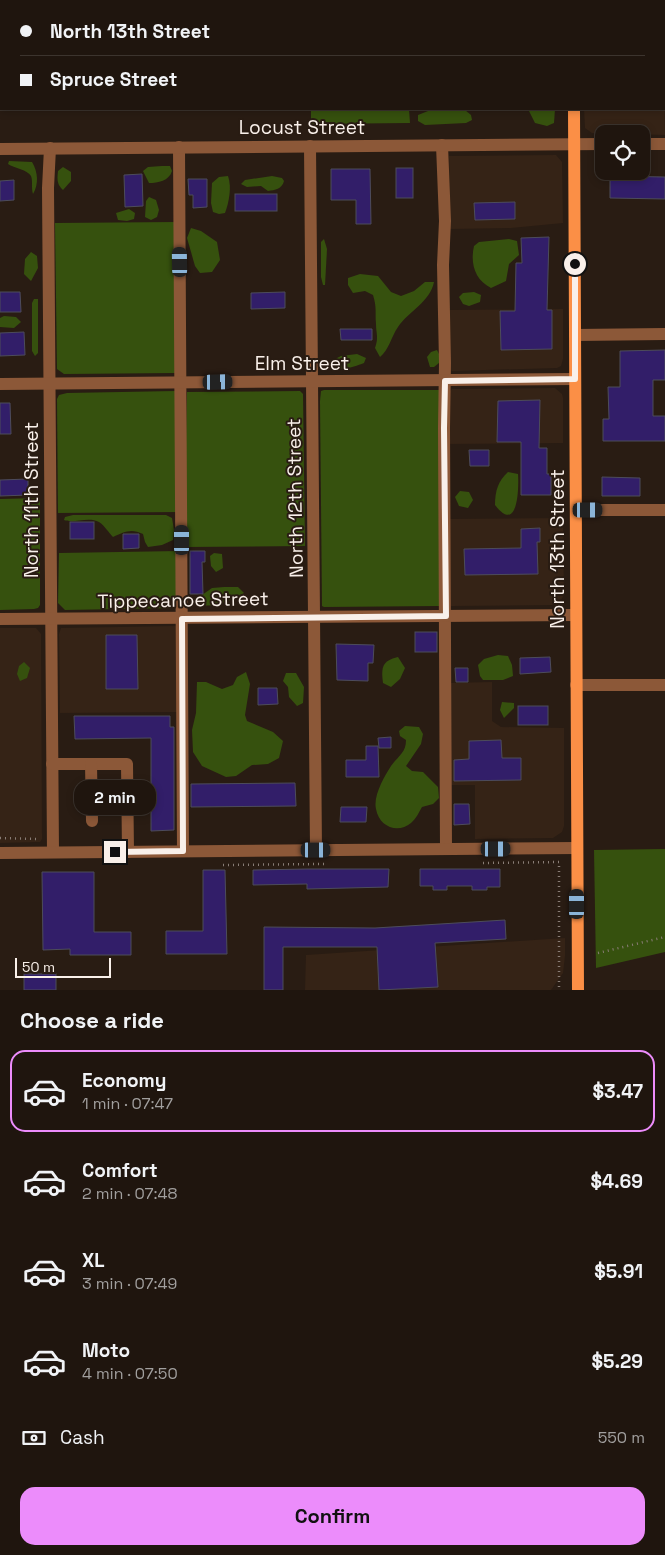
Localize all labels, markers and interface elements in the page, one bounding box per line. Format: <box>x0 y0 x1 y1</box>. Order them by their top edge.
text: North 13th Street <box>50 19 210 44</box>
text: Spruce Street <box>50 67 177 92</box>
street label: Locust Street <box>239 115 365 140</box>
map controls <box>595 125 650 180</box>
button: locate <box>595 125 650 180</box>
car <box>172 247 187 277</box>
route start <box>564 253 586 275</box>
street label: Elm Street <box>255 351 349 376</box>
car <box>202 374 233 390</box>
street label: North 12th Street <box>281 418 309 578</box>
street label: North 11th Street <box>19 422 44 578</box>
street label: North 13th Street <box>545 469 570 629</box>
car <box>573 503 603 518</box>
car <box>174 525 189 555</box>
street label: Tippecanoe Street <box>97 586 269 614</box>
callout: 2 min <box>74 780 156 814</box>
text: 2 min <box>94 787 136 808</box>
route end <box>104 841 126 863</box>
car <box>481 842 511 857</box>
car <box>301 843 331 858</box>
car <box>569 889 584 919</box>
scale bar <box>15 955 111 978</box>
text: 50 m <box>22 958 55 976</box>
text: Choose a ride <box>20 1006 164 1034</box>
text: Economy <box>82 1068 166 1093</box>
icon: car <box>22 1069 67 1114</box>
text: $3.47 <box>592 1079 643 1104</box>
text: 1 min · 07:47 <box>82 1093 173 1114</box>
text: Comfort <box>82 1158 158 1183</box>
icon: car <box>22 1159 67 1204</box>
text: $4.69 <box>590 1169 643 1194</box>
text: 2 min · 07:48 <box>82 1183 177 1204</box>
text: XL <box>82 1248 105 1273</box>
icon: car <box>22 1249 67 1294</box>
text: $5.91 <box>594 1259 643 1284</box>
text: 3 min · 07:49 <box>82 1273 177 1294</box>
text: Moto <box>82 1338 130 1363</box>
icon: car <box>22 1339 67 1384</box>
text: $5.29 <box>591 1349 643 1374</box>
text: 4 min · 07:50 <box>82 1363 178 1384</box>
icon: cash <box>20 1424 48 1452</box>
text: Cash <box>60 1425 105 1450</box>
text: 550 m <box>598 1427 645 1448</box>
button: Confirm <box>20 1487 645 1545</box>

